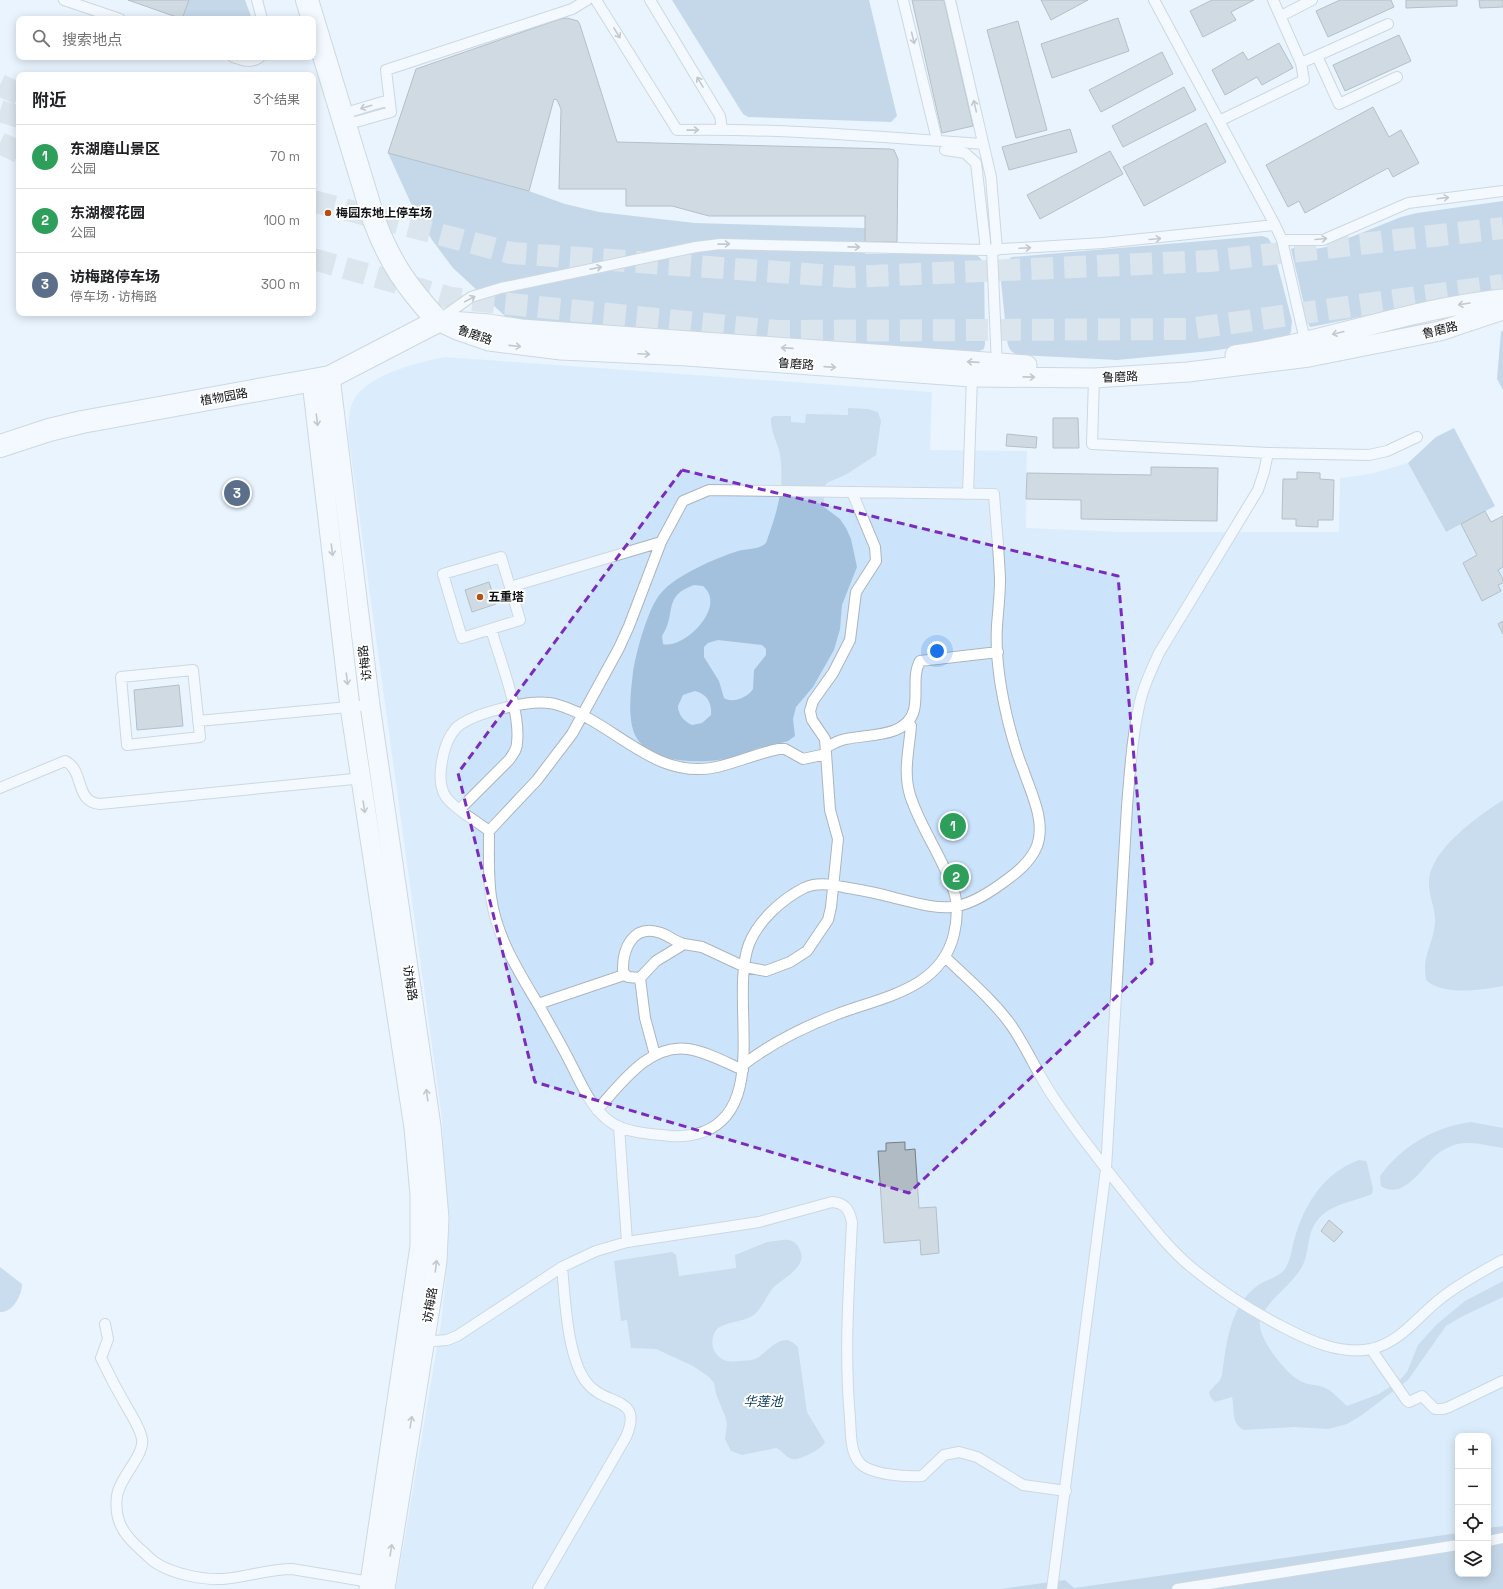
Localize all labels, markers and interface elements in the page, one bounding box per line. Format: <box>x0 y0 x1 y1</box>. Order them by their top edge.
search box <box>16 16 316 60</box>
icon: search <box>30 27 52 49</box>
one-way arrow <box>613 27 621 38</box>
text: 搜索地点 <box>62 30 122 49</box>
one-way arrow <box>909 31 917 44</box>
one-way arrow <box>695 76 703 88</box>
text: 附近 <box>32 89 66 111</box>
text: 3个结果 <box>253 91 300 108</box>
one-way arrow <box>970 100 978 113</box>
one-way arrow <box>359 104 372 111</box>
one-way arrow <box>686 126 699 134</box>
text: 东湖磨山景区 <box>70 139 160 158</box>
text: 1 <box>42 148 48 165</box>
text: 70 m <box>270 148 300 165</box>
text: 公园 <box>70 160 96 177</box>
one-way arrow <box>1436 195 1449 202</box>
text: 东湖樱花园 <box>70 203 145 222</box>
place label: 梅园东地上停车场 <box>336 205 432 221</box>
marker: 梅园东地上停车场 <box>323 208 333 218</box>
text: 2 <box>41 212 49 229</box>
text: 100 m <box>263 212 300 229</box>
text: 公园 <box>70 224 96 241</box>
one-way arrow <box>1148 235 1161 242</box>
one-way arrow <box>1314 236 1327 243</box>
one-way arrow <box>717 240 730 248</box>
one-way arrow <box>847 243 860 251</box>
one-way arrow <box>1018 244 1031 252</box>
one-way arrow <box>589 263 602 271</box>
text: 访梅路停车场 <box>70 267 160 286</box>
text: 3 <box>41 276 49 293</box>
text: 300 m <box>261 276 300 293</box>
text: 停车场 · 访梅路 <box>70 288 157 305</box>
one-way arrow <box>464 294 476 302</box>
one-way arrow <box>1458 300 1471 308</box>
street label: 鲁磨路 <box>1421 318 1459 342</box>
street label: 鲁磨路 <box>455 322 495 348</box>
one-way arrow <box>1332 330 1345 337</box>
one-way arrow <box>508 342 521 349</box>
one-way arrow <box>781 345 794 352</box>
one-way arrow <box>637 351 650 358</box>
street label: 鲁磨路 <box>777 355 815 373</box>
one-way arrow <box>967 358 980 365</box>
one-way arrow <box>823 363 836 370</box>
street label: 鲁磨路 <box>1102 368 1138 386</box>
one-way arrow <box>1022 374 1035 381</box>
street label: 植物园路 <box>199 385 249 409</box>
one-way arrow <box>313 413 320 426</box>
pin: 3 <box>224 478 250 508</box>
one-way arrow <box>328 543 335 556</box>
place label: 五重塔 <box>488 589 524 605</box>
marker: 五重塔 <box>475 592 485 602</box>
your location <box>927 641 947 661</box>
street label: 访梅路 <box>355 644 375 682</box>
one-way arrow <box>343 672 350 685</box>
one-way arrow <box>360 801 368 814</box>
pin: 1 <box>940 811 966 841</box>
pin: 2 <box>943 862 969 892</box>
street label: 访梅路 <box>399 964 421 1002</box>
one-way arrow <box>423 1089 431 1102</box>
one-way arrow <box>432 1260 440 1273</box>
street label: 访梅路 <box>419 1286 441 1324</box>
water label: 华莲池 <box>743 1393 784 1410</box>
one-way arrow <box>407 1416 415 1429</box>
map controls <box>1455 1433 1491 1577</box>
button: + <box>1455 1433 1491 1469</box>
button: − <box>1455 1469 1491 1505</box>
button: locate <box>1455 1505 1491 1541</box>
button: layers <box>1455 1541 1491 1577</box>
one-way arrow <box>387 1544 395 1557</box>

